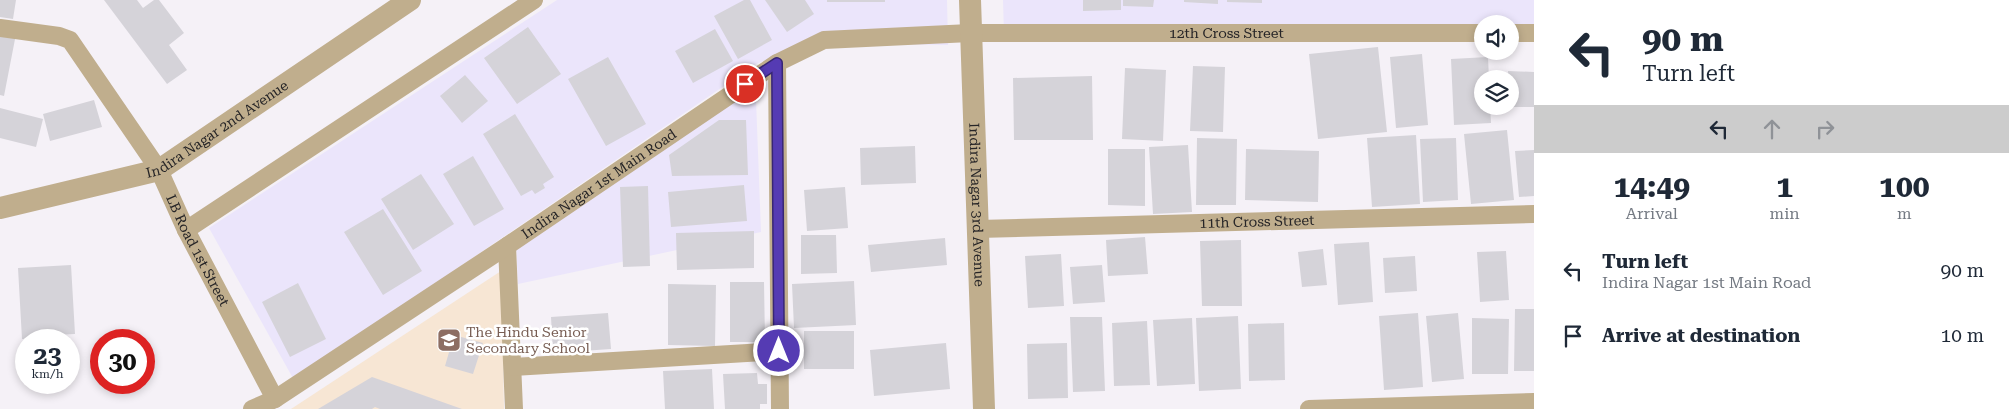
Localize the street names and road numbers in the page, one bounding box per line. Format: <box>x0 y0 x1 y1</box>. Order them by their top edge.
street label: 12th Cross Street <box>1169 25 1284 41</box>
street label: Indira Nagar 2nd Avenue <box>144 77 291 181</box>
street label: Indira Nagar 3rd Avenue <box>966 123 988 287</box>
street label: Indira Nagar 1st Main Road <box>519 126 679 242</box>
street label: LB Road 1st Street <box>163 192 233 309</box>
street label: 11th Cross Street <box>1199 212 1315 231</box>

